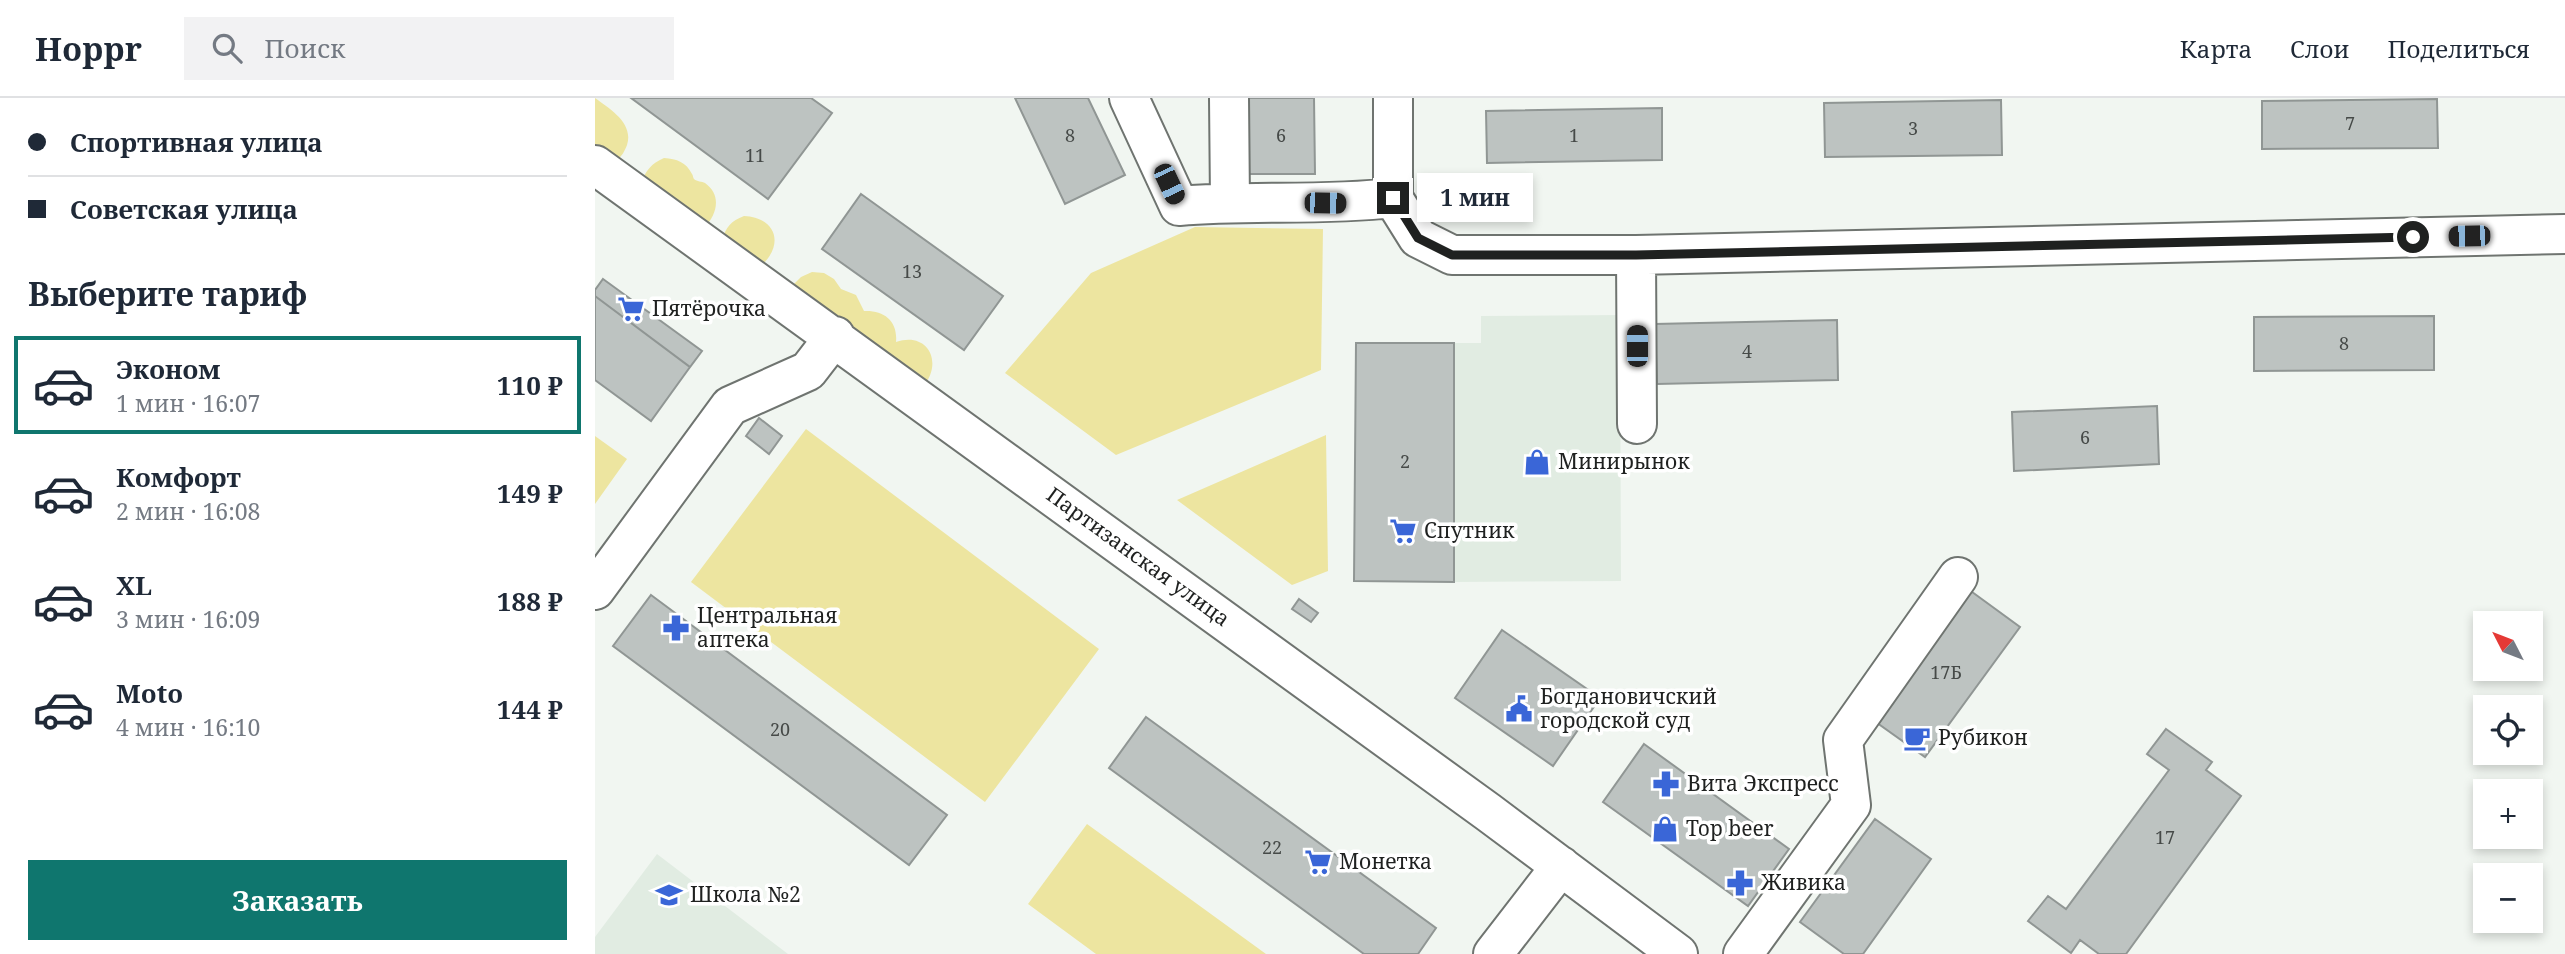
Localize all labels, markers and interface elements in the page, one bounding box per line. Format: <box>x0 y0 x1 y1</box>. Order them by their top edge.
search box <box>184 17 674 80</box>
text: Hoppr <box>35 26 142 71</box>
icon: search <box>208 29 246 67</box>
text: Поиск <box>264 30 345 66</box>
text: Карта <box>2180 32 2252 65</box>
text: Слои <box>2290 32 2350 65</box>
text: Поделиться <box>2388 32 2530 65</box>
house number: 7 <box>2345 111 2355 135</box>
house number: 3 <box>1908 116 1918 140</box>
house number: 8 <box>1065 123 1075 147</box>
house number: 6 <box>1276 123 1286 147</box>
house number: 1 <box>1569 123 1579 147</box>
text: Спортивная улица <box>70 124 323 160</box>
house number: 11 <box>745 143 765 167</box>
car <box>1151 161 1188 207</box>
callout: 1 мин <box>1417 174 1533 222</box>
text: 1 мин <box>1440 181 1510 213</box>
route end <box>1377 182 1409 214</box>
text: Советская улица <box>70 191 298 227</box>
car <box>1304 192 1347 214</box>
route start <box>2397 221 2429 253</box>
car <box>2448 225 2491 247</box>
house number: 13 <box>902 259 922 283</box>
text: Выберите тариф <box>28 272 307 315</box>
supermarket icon: Пятёрочка <box>616 294 646 324</box>
place label: Пятёрочка <box>652 294 766 322</box>
car <box>1627 325 1648 367</box>
house number: 8 <box>2339 331 2349 355</box>
house number: 4 <box>1742 339 1752 363</box>
text: Эконом <box>116 351 220 387</box>
icon: car <box>32 354 95 417</box>
text: 110 ₽ <box>497 367 563 403</box>
text: 1 мин · 16:07 <box>116 387 260 419</box>
house number: 6 <box>2080 425 2090 449</box>
shop icon: Минирынок <box>1522 447 1552 477</box>
place label: Минирынок <box>1558 447 1690 475</box>
house number: 2 <box>1400 449 1410 473</box>
text: Комфорт <box>116 459 241 495</box>
icon: car <box>32 462 95 525</box>
text: 149 ₽ <box>497 475 563 511</box>
street label: Партизанская улица <box>1041 480 1236 632</box>
text: 2 мин · 16:08 <box>116 495 260 527</box>
supermarket icon: Спутник <box>1388 516 1418 546</box>
place label: Спутник <box>1424 516 1515 544</box>
text: XL <box>116 567 152 603</box>
icon: car <box>32 570 95 633</box>
text: 188 ₽ <box>497 583 563 619</box>
place label: Центральная аптека <box>697 601 837 653</box>
text: 3 мин · 16:09 <box>116 603 260 635</box>
north arrow <box>2473 611 2543 681</box>
map controls <box>2473 611 2543 933</box>
pharmacy icon: Центральная аптека <box>661 613 691 643</box>
house number: 17Б <box>1930 660 1962 684</box>
text: Moto <box>116 675 183 711</box>
icon: car <box>32 678 95 741</box>
place label: Богдановичский городской суд <box>1540 682 1717 734</box>
text: 144 ₽ <box>497 691 563 727</box>
public building icon: Богдановичский городской суд <box>1504 694 1534 724</box>
button: locate <box>2473 695 2543 765</box>
text: 4 мин · 16:10 <box>116 711 260 743</box>
house number: 20 <box>770 717 790 741</box>
cafe icon: Рубикон <box>1902 723 1932 753</box>
place label: Рубикон <box>1938 723 2028 751</box>
pharmacy icon: Вита Экспресс <box>1651 769 1681 799</box>
place label: Вита Экспресс <box>1687 769 1839 797</box>
button: + <box>2473 779 2543 849</box>
shop icon: Top beer <box>1650 814 1680 844</box>
place label: Top beer <box>1686 814 1774 842</box>
house number: 17 <box>2155 825 2175 849</box>
house number: 22 <box>1262 835 1282 859</box>
supermarket icon: Монетка <box>1303 847 1333 877</box>
place label: Монетка <box>1339 847 1432 875</box>
button: Заказать <box>28 860 567 940</box>
button: − <box>2473 863 2543 933</box>
pharmacy icon: Живика <box>1725 868 1755 898</box>
place label: Живика <box>1760 868 1846 896</box>
school or university icon: Школа №2 <box>654 880 684 910</box>
place label: Школа №2 <box>690 880 801 908</box>

